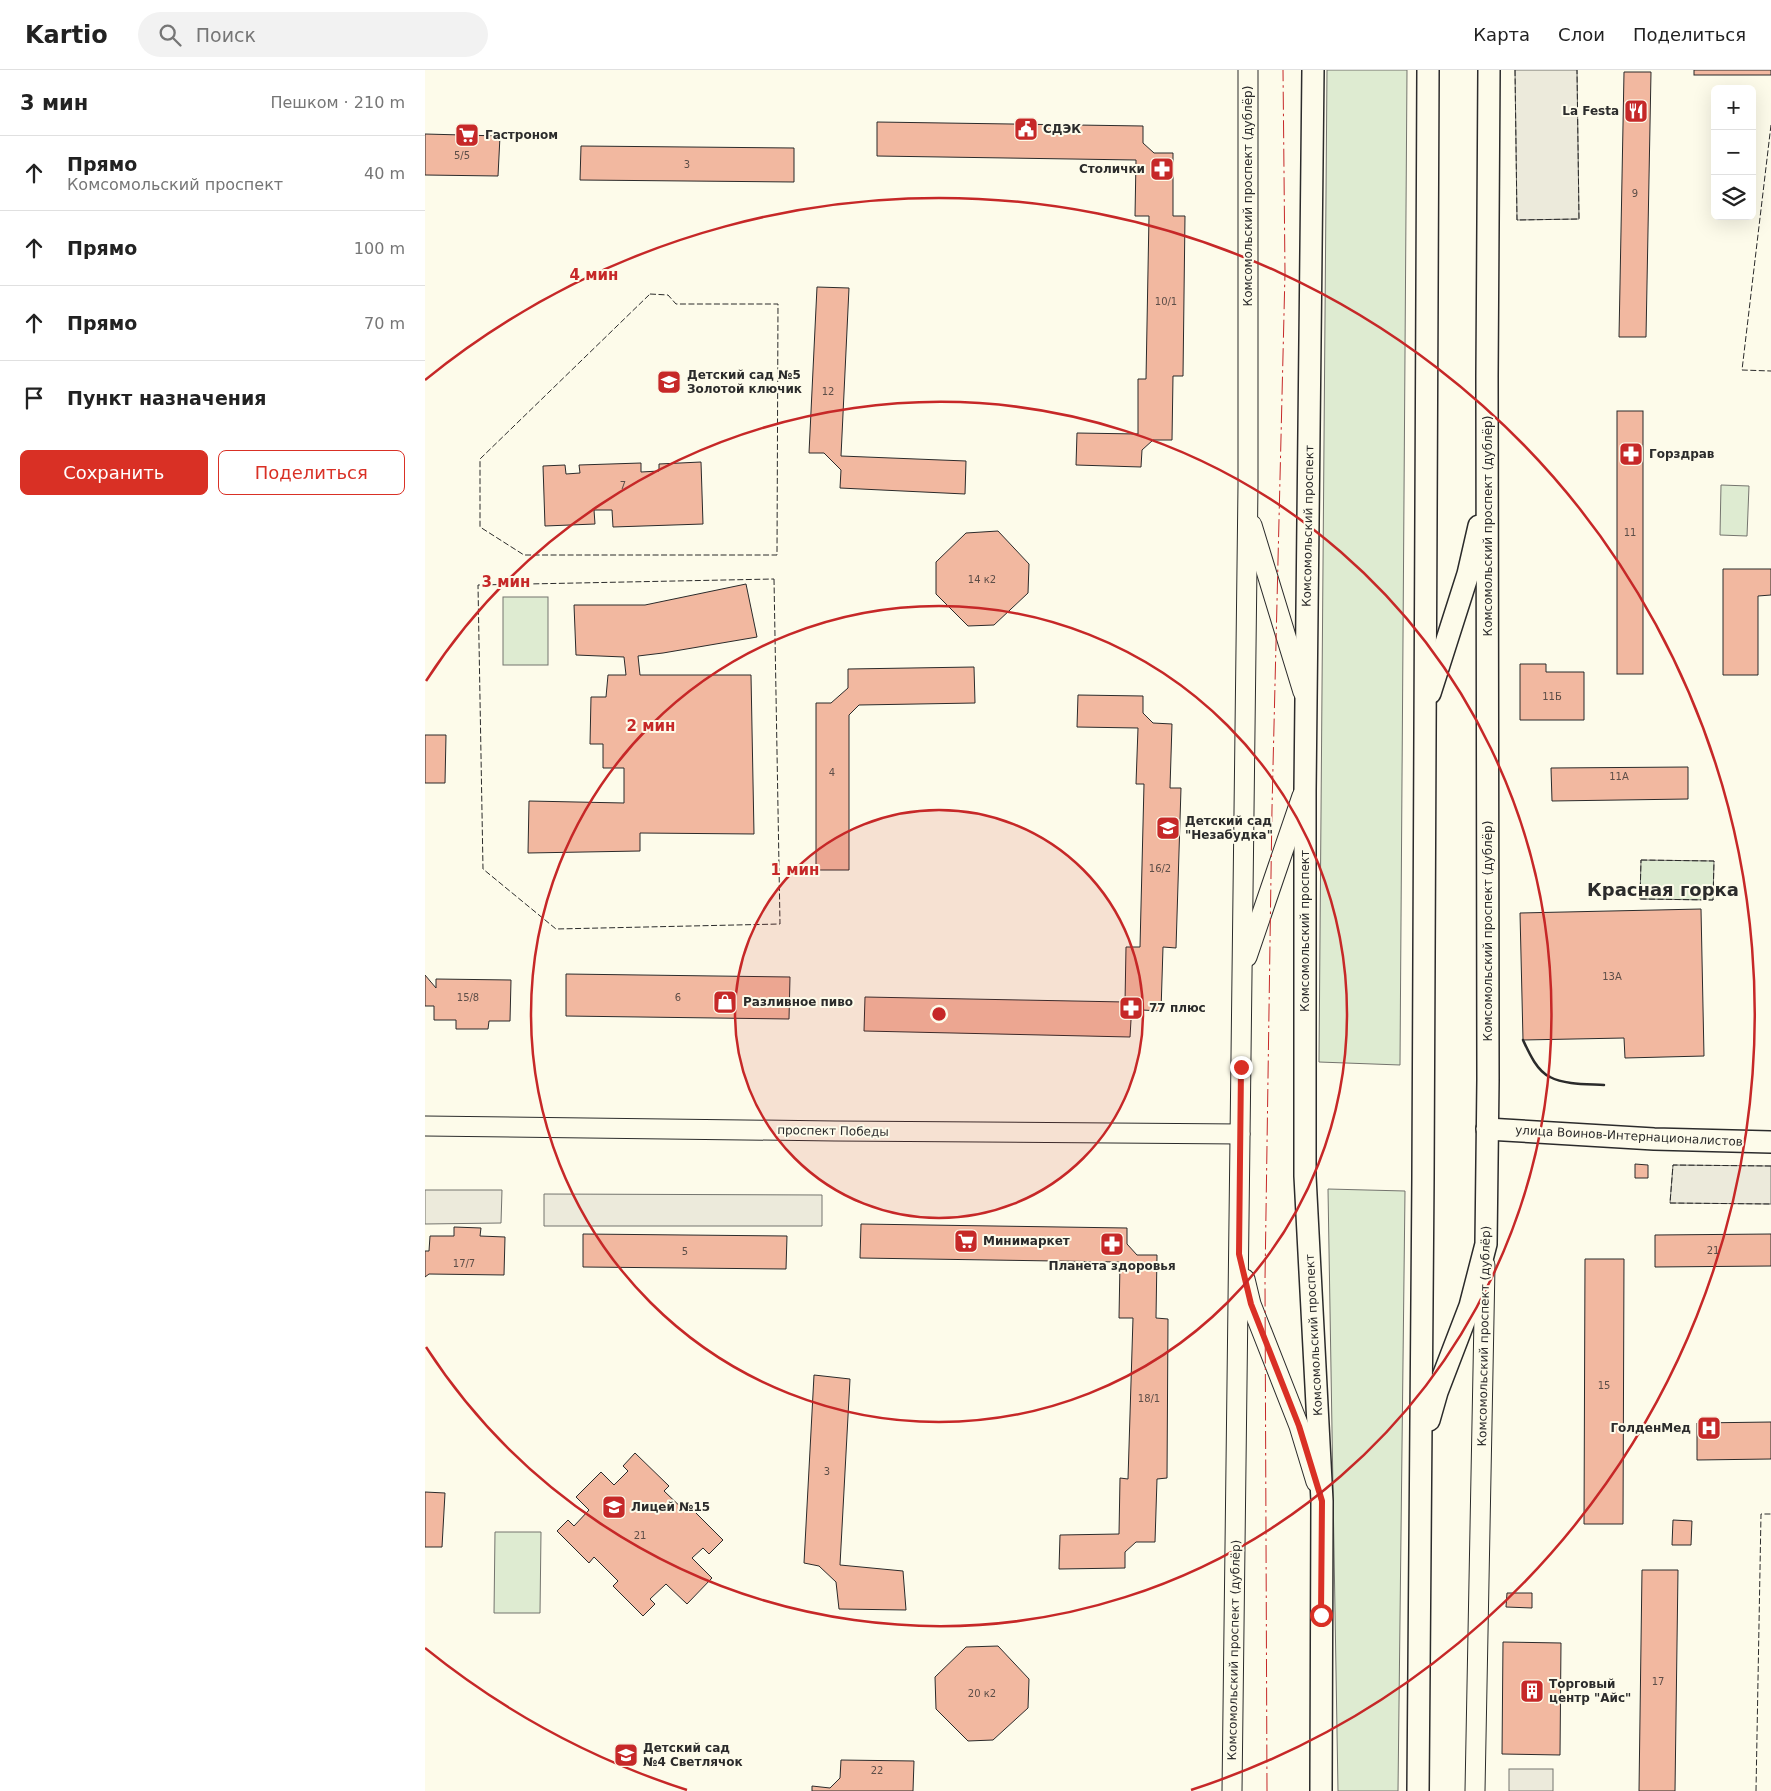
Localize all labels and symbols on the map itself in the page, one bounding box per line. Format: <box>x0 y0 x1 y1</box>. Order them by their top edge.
street label: Комсомольский проспект (дублёр) <box>1241 86 1255 306</box>
restaurant icon: La Festa <box>1623 98 1649 124</box>
place label: La Festa <box>1562 104 1619 118</box>
public building icon: СДЭК <box>1013 116 1039 142</box>
supermarket icon: Гастроном <box>454 122 480 148</box>
place label: СДЭК <box>1043 122 1081 136</box>
place label: Гастроном <box>485 128 558 142</box>
house number: 5/5 <box>454 150 470 161</box>
pharmacy icon: Столички <box>1149 156 1175 182</box>
house number: 3 <box>684 159 690 170</box>
place label: Столички <box>1079 162 1145 176</box>
house number: 9 <box>1632 188 1638 199</box>
text: 4 мин <box>570 266 618 284</box>
house number: 10/1 <box>1155 296 1177 307</box>
place label: Детский сад №5 Золотой ключик <box>687 368 802 396</box>
school or university icon: Детский сад №5 Золотой ключик <box>656 369 682 395</box>
house number: 12 <box>822 386 834 397</box>
street label: Комсомольский проспект (дублёр) <box>1481 416 1495 636</box>
pharmacy icon: Горздрав <box>1618 441 1644 467</box>
street label: Комсомольский проспект <box>1300 445 1316 607</box>
place label: Горздрав <box>1649 447 1715 461</box>
house number: 7 <box>620 480 626 491</box>
house number: 11 <box>1624 527 1636 538</box>
text: 3 мин <box>482 573 530 591</box>
house number: 14 к2 <box>968 574 996 585</box>
house number: 11Б <box>1542 691 1562 702</box>
text: 2 мин <box>627 717 675 735</box>
house number: 4 <box>829 767 835 778</box>
house number: 11А <box>1609 771 1629 782</box>
place label: Детский сад "Незабудка" <box>1185 814 1273 842</box>
school or university icon: Детский сад "Незабудка" <box>1155 815 1181 841</box>
street label: Комсомольский проспект (дублёр) <box>1481 821 1495 1041</box>
street label: Комсомольский проспект <box>1298 850 1312 1012</box>
text: 1 мин <box>771 861 819 879</box>
house number: 16/2 <box>1149 863 1171 874</box>
district label: Красная горка <box>1587 879 1739 900</box>
house number: 13А <box>1602 971 1622 982</box>
shop icon: Разливное пиво <box>712 989 738 1015</box>
house number: 15/8 <box>457 992 479 1003</box>
house number: 6 <box>675 992 681 1003</box>
place label: Разливное пиво <box>743 995 853 1009</box>
pharmacy icon: 77 плюс <box>1118 995 1144 1021</box>
place label: 77 плюс <box>1149 1001 1206 1015</box>
centre of rings <box>930 1005 948 1023</box>
route end <box>1230 1056 1253 1079</box>
street label: проспект Победы <box>777 1123 889 1139</box>
street label: улица Воинов-Интернационалистов <box>1515 1123 1743 1149</box>
street label: Комсомольский проспект (дублёр) <box>1475 1226 1493 1446</box>
supermarket icon: Минимаркет <box>953 1228 979 1254</box>
pharmacy icon: Планета здоровья <box>1099 1231 1125 1257</box>
place label: Минимаркет <box>983 1234 1070 1248</box>
house number: 21 <box>1707 1245 1719 1256</box>
house number: 5 <box>682 1246 688 1257</box>
street label: Комсомольский проспект <box>1303 1254 1325 1416</box>
house number: 17/7 <box>453 1258 475 1269</box>
place label: Планета здоровья <box>1048 1259 1176 1273</box>
house number: 15 <box>1598 1380 1610 1391</box>
house number: 18/1 <box>1138 1393 1160 1404</box>
hospital icon: ГолденМед <box>1696 1415 1722 1441</box>
place label: ГолденМед <box>1610 1421 1691 1435</box>
house number: 3 <box>824 1466 830 1477</box>
school or university icon: Лицей №15 <box>601 1494 627 1520</box>
place label: Лицей №15 <box>631 1500 710 1514</box>
house number: 21 <box>634 1530 646 1541</box>
street label: Комсомольский проспект (дублёр) <box>1225 1540 1243 1760</box>
route start <box>1310 1604 1333 1627</box>
house number: 17 <box>1652 1676 1664 1687</box>
place label: Торговый центр "Айс" <box>1549 1677 1631 1705</box>
building icon: Торговый центр "Айс" <box>1519 1678 1545 1704</box>
house number: 20 к2 <box>968 1688 996 1699</box>
place label: Детский сад №4 Светлячок <box>643 1741 743 1769</box>
school or university icon: Детский сад №4 Светлячок <box>613 1742 639 1768</box>
house number: 22 <box>871 1765 883 1776</box>

